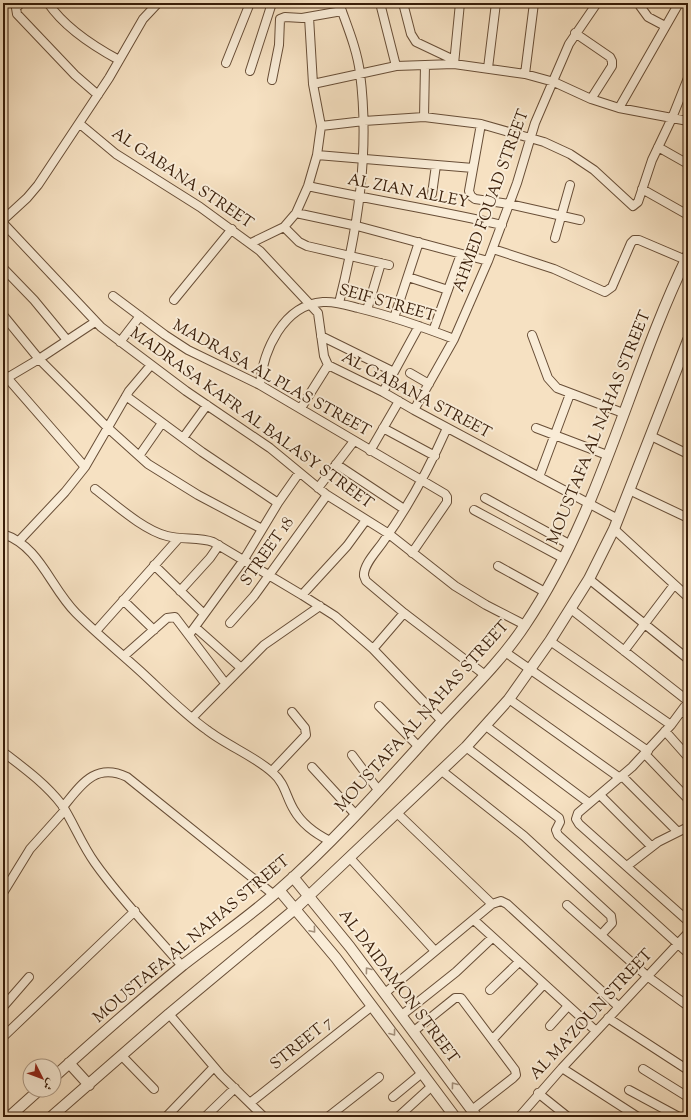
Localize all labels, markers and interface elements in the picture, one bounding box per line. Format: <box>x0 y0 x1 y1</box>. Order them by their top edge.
street label: AHMED FOUAD STREET <box>448 107 536 295</box>
street label: AL GABANA STREET <box>107 123 257 235</box>
street label: AL ZIAN ALLEY <box>346 169 471 215</box>
street label: SEIF STREET <box>336 279 438 329</box>
street label: MOUSTAFA AL NAHAS STREET <box>542 308 658 548</box>
street label: MADRASA AL PLAS STREET <box>168 315 374 443</box>
street label: MADRASA KAFR AL BALASY STREET <box>124 323 378 515</box>
street label: AL GABANA STREET <box>337 347 495 445</box>
street label: STREET 18 <box>236 513 300 591</box>
street label: MOUSTAFA AL NAHAS STREET <box>331 616 515 818</box>
street label: MOUSTAFA AL NAHAS STREET <box>89 851 295 1029</box>
street label: AL DAIDAMON STREET <box>332 905 464 1069</box>
one-way arrow <box>309 926 316 933</box>
street label: AL MA'ZOUN STREET <box>525 944 659 1086</box>
one-way arrow <box>365 968 372 975</box>
street label: STREET 7 <box>266 1012 338 1076</box>
one-way arrow <box>388 1029 395 1036</box>
north arrow <box>22 1058 62 1098</box>
text: ش <box>39 1075 58 1093</box>
one-way arrow <box>452 1083 459 1090</box>

